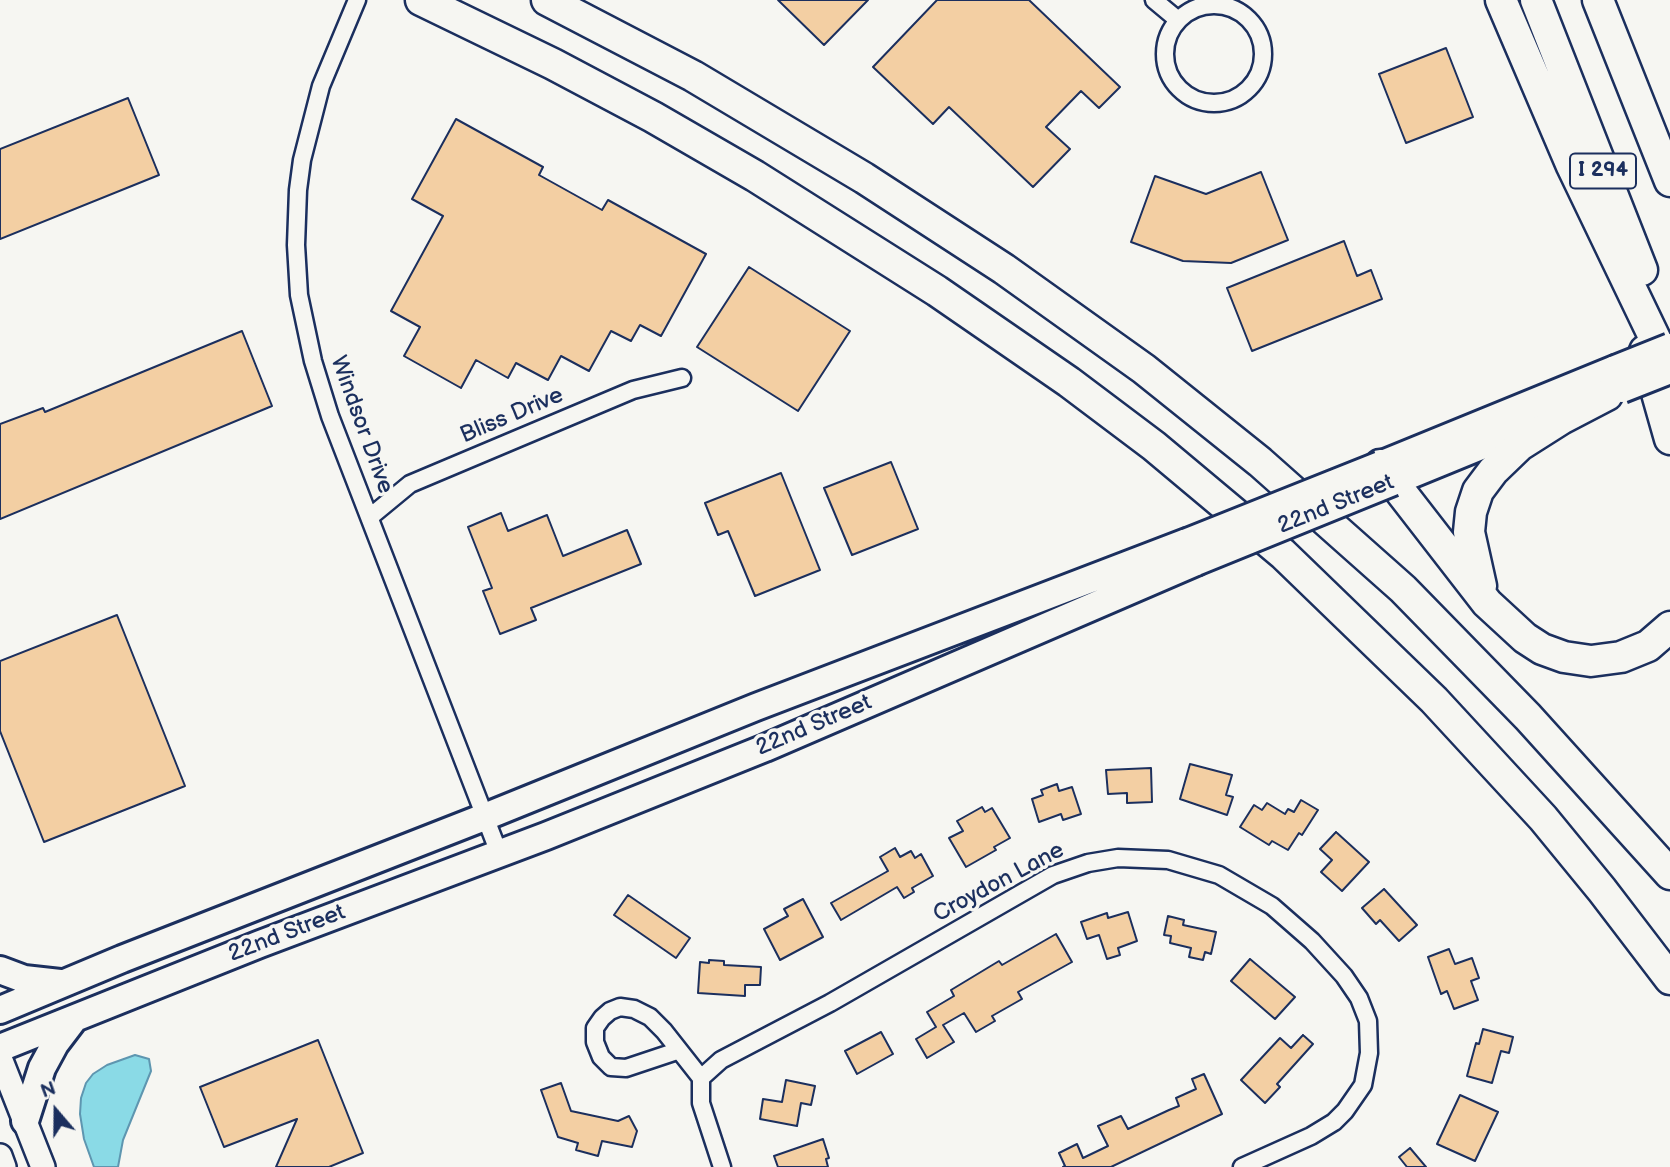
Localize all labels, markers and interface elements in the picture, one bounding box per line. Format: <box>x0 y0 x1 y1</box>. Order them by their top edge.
road number: I 294 <box>1570 154 1636 188</box>
street label: Windsor Drive <box>323 352 399 498</box>
street label: Bliss Drive <box>456 382 568 450</box>
street label: 22nd Street <box>1274 469 1398 541</box>
street label: 22nd Street <box>752 689 876 763</box>
street label: Croydon Lane <box>929 837 1069 929</box>
street label: 22nd Street <box>225 899 349 969</box>
north arrow <box>21 1076 91 1146</box>
text: N <box>38 1078 59 1104</box>

